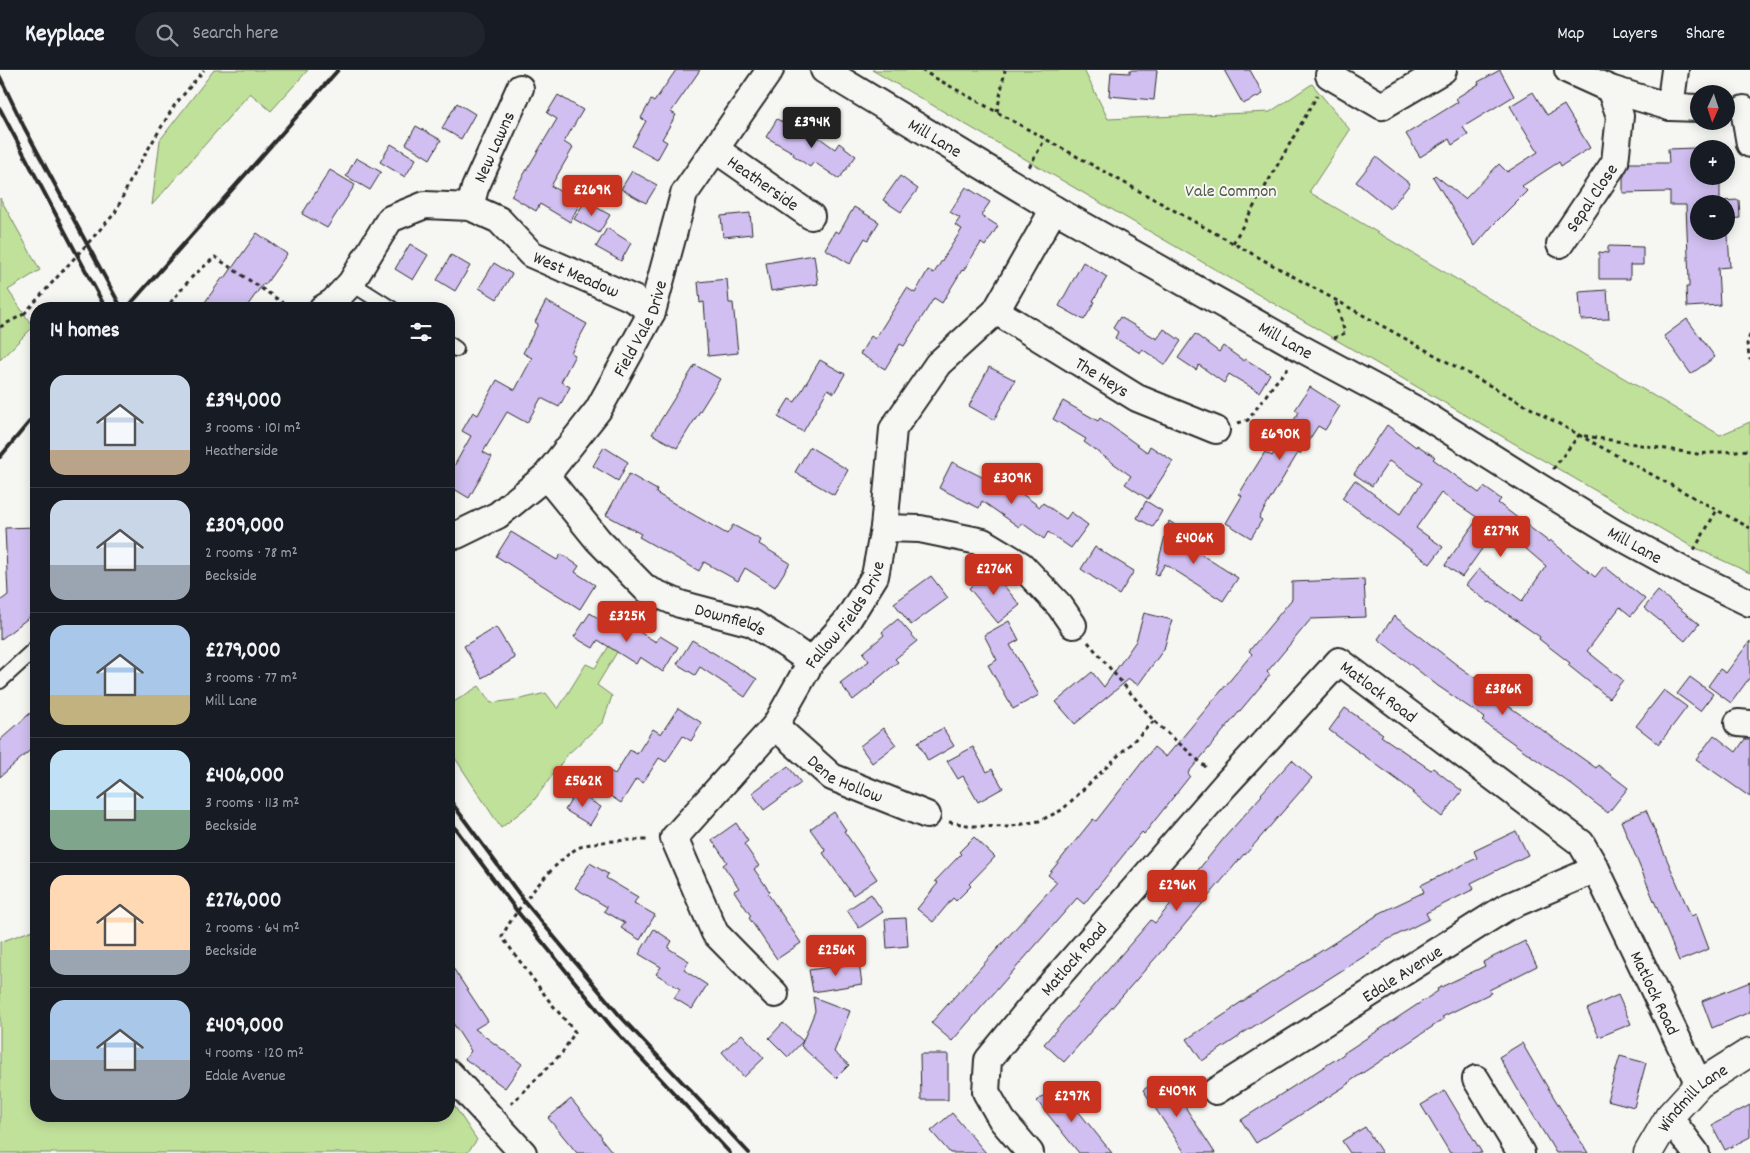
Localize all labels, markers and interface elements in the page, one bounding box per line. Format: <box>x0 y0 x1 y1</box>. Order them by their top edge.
search box <box>135 12 485 57</box>
text: Keyplace <box>25 18 105 52</box>
icon: search <box>153 21 181 49</box>
text: Search here <box>193 21 278 48</box>
text: Map <box>1557 22 1584 47</box>
text: Layers <box>1612 22 1658 47</box>
text: Share <box>1686 22 1725 47</box>
north arrow <box>1690 85 1735 130</box>
map controls <box>1690 85 1735 240</box>
pin: £394K <box>777 106 847 149</box>
street label: New Lawns <box>469 108 523 187</box>
text: £394K <box>794 111 830 134</box>
street label: Mill Lane <box>902 114 966 165</box>
button: + <box>1690 140 1735 185</box>
street label: Heatherside <box>721 151 803 219</box>
street label: Sepal Close <box>1561 160 1625 238</box>
pin: £269K <box>557 174 627 217</box>
text: £269K <box>573 179 611 202</box>
park label: Vale Common <box>1185 180 1277 205</box>
button: − <box>1690 195 1735 240</box>
street label: West Meadow <box>528 246 622 306</box>
street label: Field Vale Drive <box>609 278 675 382</box>
text: 14 homes <box>50 317 120 347</box>
street label: Mill Lane <box>1253 317 1316 367</box>
icon: filters <box>407 318 435 346</box>
street label: The Heys <box>1069 353 1133 405</box>
text: £394,000 <box>205 387 281 417</box>
icon: home <box>90 395 150 455</box>
text: 3 rooms · 101 m² <box>205 417 301 440</box>
pin: £690K <box>1245 418 1315 461</box>
text: £690K <box>1260 423 1300 446</box>
text: Heatherside <box>205 440 278 463</box>
pin: £309K <box>977 462 1047 505</box>
text: £309K <box>993 467 1031 490</box>
text: £309,000 <box>205 512 284 542</box>
pin: £279K <box>1466 516 1536 558</box>
icon: home <box>90 520 150 580</box>
text: £279K <box>1483 520 1519 543</box>
pin: £406K <box>1159 522 1229 565</box>
street label: Mill Lane <box>1602 522 1666 572</box>
text: £406K <box>1175 527 1213 550</box>
text: 2 rooms · 78 m² <box>205 542 298 565</box>
pin: £276K <box>959 554 1029 596</box>
text: £276K <box>976 558 1012 581</box>
street label: Fallow Fields Drive <box>800 560 892 674</box>
text: Beckside <box>205 565 257 588</box>
street label: Downfields <box>692 598 770 644</box>
pin: £325K <box>592 600 662 643</box>
text: £325K <box>609 605 645 628</box>
text: £279,000 <box>205 637 281 667</box>
icon: home <box>90 645 150 705</box>
street label: Matlock Road <box>1334 656 1421 730</box>
text: 3 rooms · 77 m² <box>205 667 297 690</box>
pin: £386K <box>1468 674 1538 716</box>
text: £386K <box>1485 678 1521 701</box>
text: Mill Lane <box>205 690 257 713</box>
street label: Dene Hollow <box>800 750 886 811</box>
text: £406,000 <box>205 762 284 792</box>
pin: £562K <box>548 766 618 808</box>
icon: home <box>90 770 150 830</box>
text: £562K <box>564 770 602 793</box>
text: 3 rooms · 113 m² <box>205 792 299 815</box>
text: Beckside <box>205 815 257 838</box>
pin: £296K <box>1142 870 1212 912</box>
text: £296K <box>1158 874 1196 897</box>
text: £276,000 <box>205 887 281 917</box>
icon: home <box>90 895 150 955</box>
text: 2 rooms · 64 m² <box>205 917 300 940</box>
street label: Matlock Road <box>1036 918 1114 1003</box>
pin: £256K <box>801 934 871 977</box>
text: £256K <box>817 939 855 962</box>
text: Beckside <box>205 940 257 963</box>
street label: Edale Avenue <box>1358 941 1448 1010</box>
street label: Matlock Road <box>1622 948 1684 1040</box>
text: £409,000 <box>205 1012 284 1042</box>
icon: home <box>90 1020 150 1080</box>
text: 4 rooms · 120 m² <box>205 1042 304 1065</box>
street label: Windmill Lane <box>1653 1059 1733 1138</box>
text: Edale Avenue <box>205 1065 286 1088</box>
pin: £409K <box>1142 1076 1212 1118</box>
pin: £297K <box>1037 1080 1107 1123</box>
text: £409K <box>1158 1080 1196 1103</box>
text: £297K <box>1054 1085 1090 1108</box>

